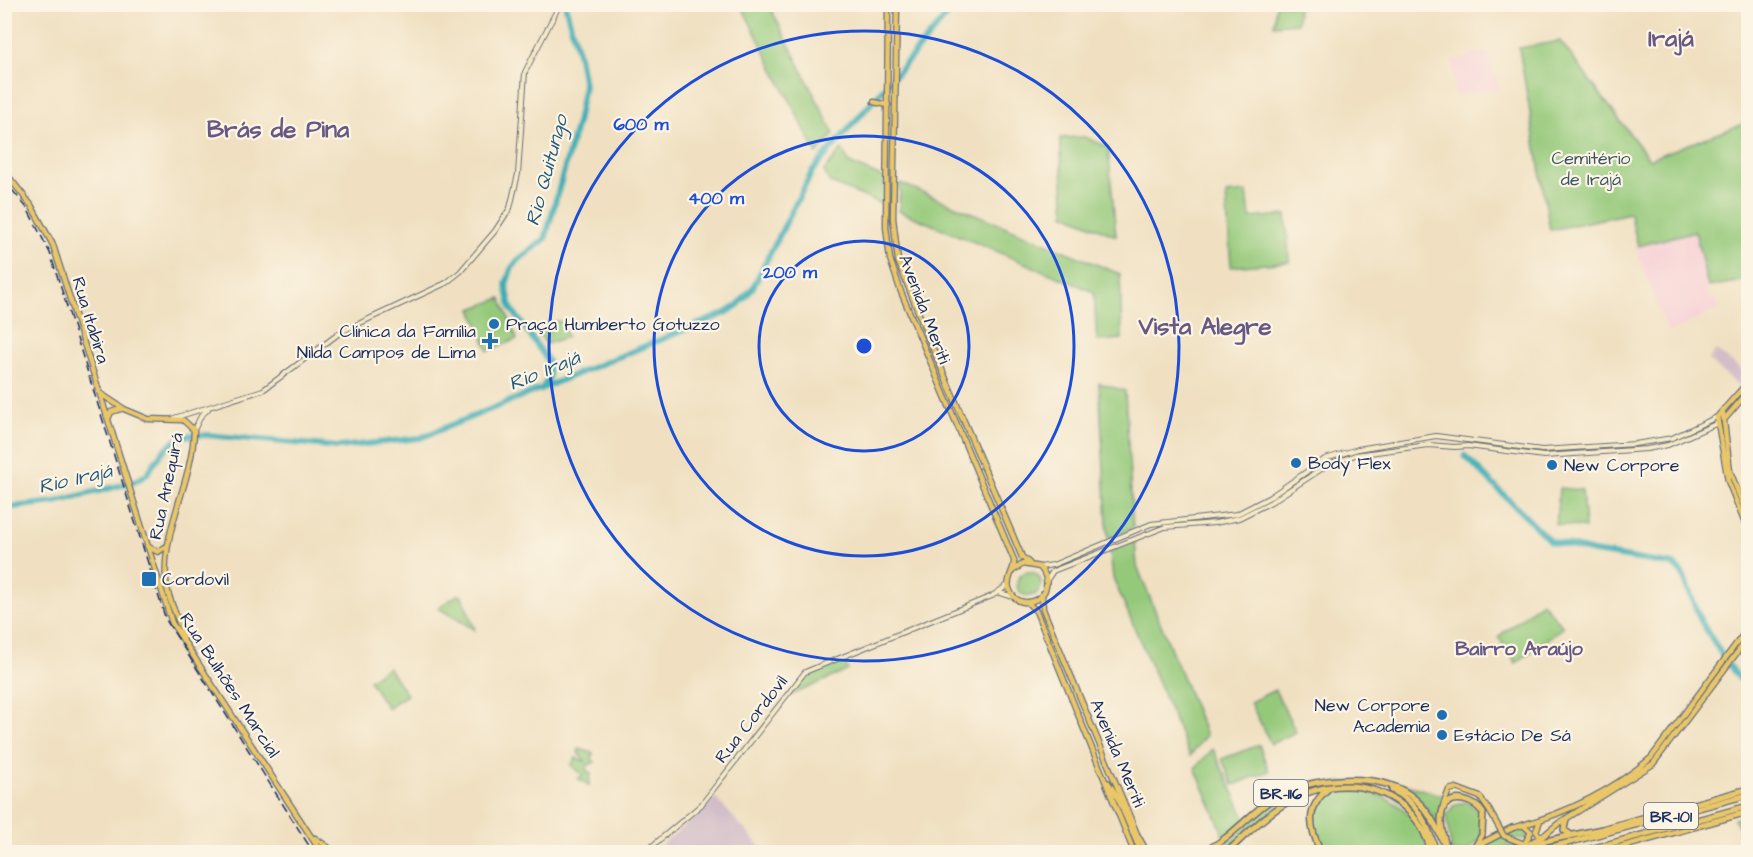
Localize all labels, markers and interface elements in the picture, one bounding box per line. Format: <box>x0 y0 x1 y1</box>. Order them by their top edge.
district label: Irajá <box>1648 22 1695 56</box>
water label: Rio Quitungo <box>519 110 577 229</box>
text: 600 m <box>613 112 670 137</box>
district label: Brás de Pina <box>207 113 350 147</box>
park label: Cemitério de Irajá <box>1551 146 1631 192</box>
text: 400 m <box>688 186 745 211</box>
street label: Avenida Meriti <box>892 251 957 368</box>
text: 200 m <box>762 260 818 285</box>
street label: Rua Itabira <box>65 274 116 367</box>
district label: Vista Alegre <box>1138 310 1272 345</box>
place label: Praça Humberto Gotuzzo <box>506 312 720 337</box>
marker: Praça Humberto Gotuzzo <box>487 317 501 331</box>
place label: Clínica da Família Nilda Campos de Lima <box>297 319 476 365</box>
marker: Clínica da Família Nilda Campos de Lima <box>481 332 499 350</box>
centre of rings <box>854 336 874 356</box>
water label: Rio Irajá <box>505 344 585 398</box>
street label: Rua Anequirá <box>143 430 190 542</box>
place label: Body Flex <box>1308 451 1391 477</box>
place label: New Corpore <box>1564 453 1680 478</box>
marker: Body Flex <box>1289 456 1303 470</box>
water label: Rio Irajá <box>36 457 115 501</box>
marker: New Corpore <box>1545 458 1559 472</box>
place label: Cordovil <box>162 567 229 592</box>
marker: Cordovil <box>140 570 158 588</box>
street label: Rua Bulhões Marcial <box>173 608 286 763</box>
district label: Bairro Araújo <box>1455 635 1584 663</box>
street label: Rua Cordovil <box>709 670 794 769</box>
place label: New Corpore Academia <box>1315 693 1430 739</box>
street label: Avenida Meriti <box>1084 695 1152 811</box>
marker: New Corpore Academia <box>1435 708 1449 722</box>
place label: Estácio De Sá <box>1454 723 1571 748</box>
marker: Estácio De Sá <box>1435 728 1449 742</box>
road number: BR-116 <box>1254 780 1308 806</box>
road number: BR-101 <box>1644 803 1698 829</box>

